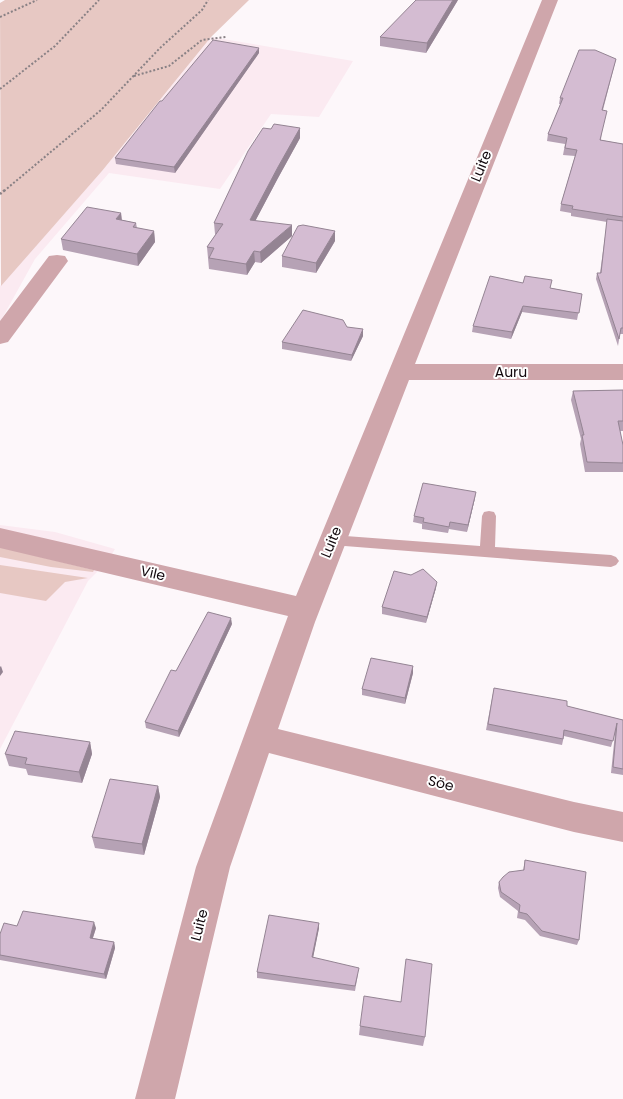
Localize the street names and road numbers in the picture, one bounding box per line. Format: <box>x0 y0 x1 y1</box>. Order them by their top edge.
street label: Luite <box>466 147 496 185</box>
street label: Auru <box>495 362 527 382</box>
street label: Luite <box>316 523 346 561</box>
street label: Vile <box>139 560 168 586</box>
street label: Söe <box>426 770 456 796</box>
street label: Luite <box>185 907 213 943</box>

